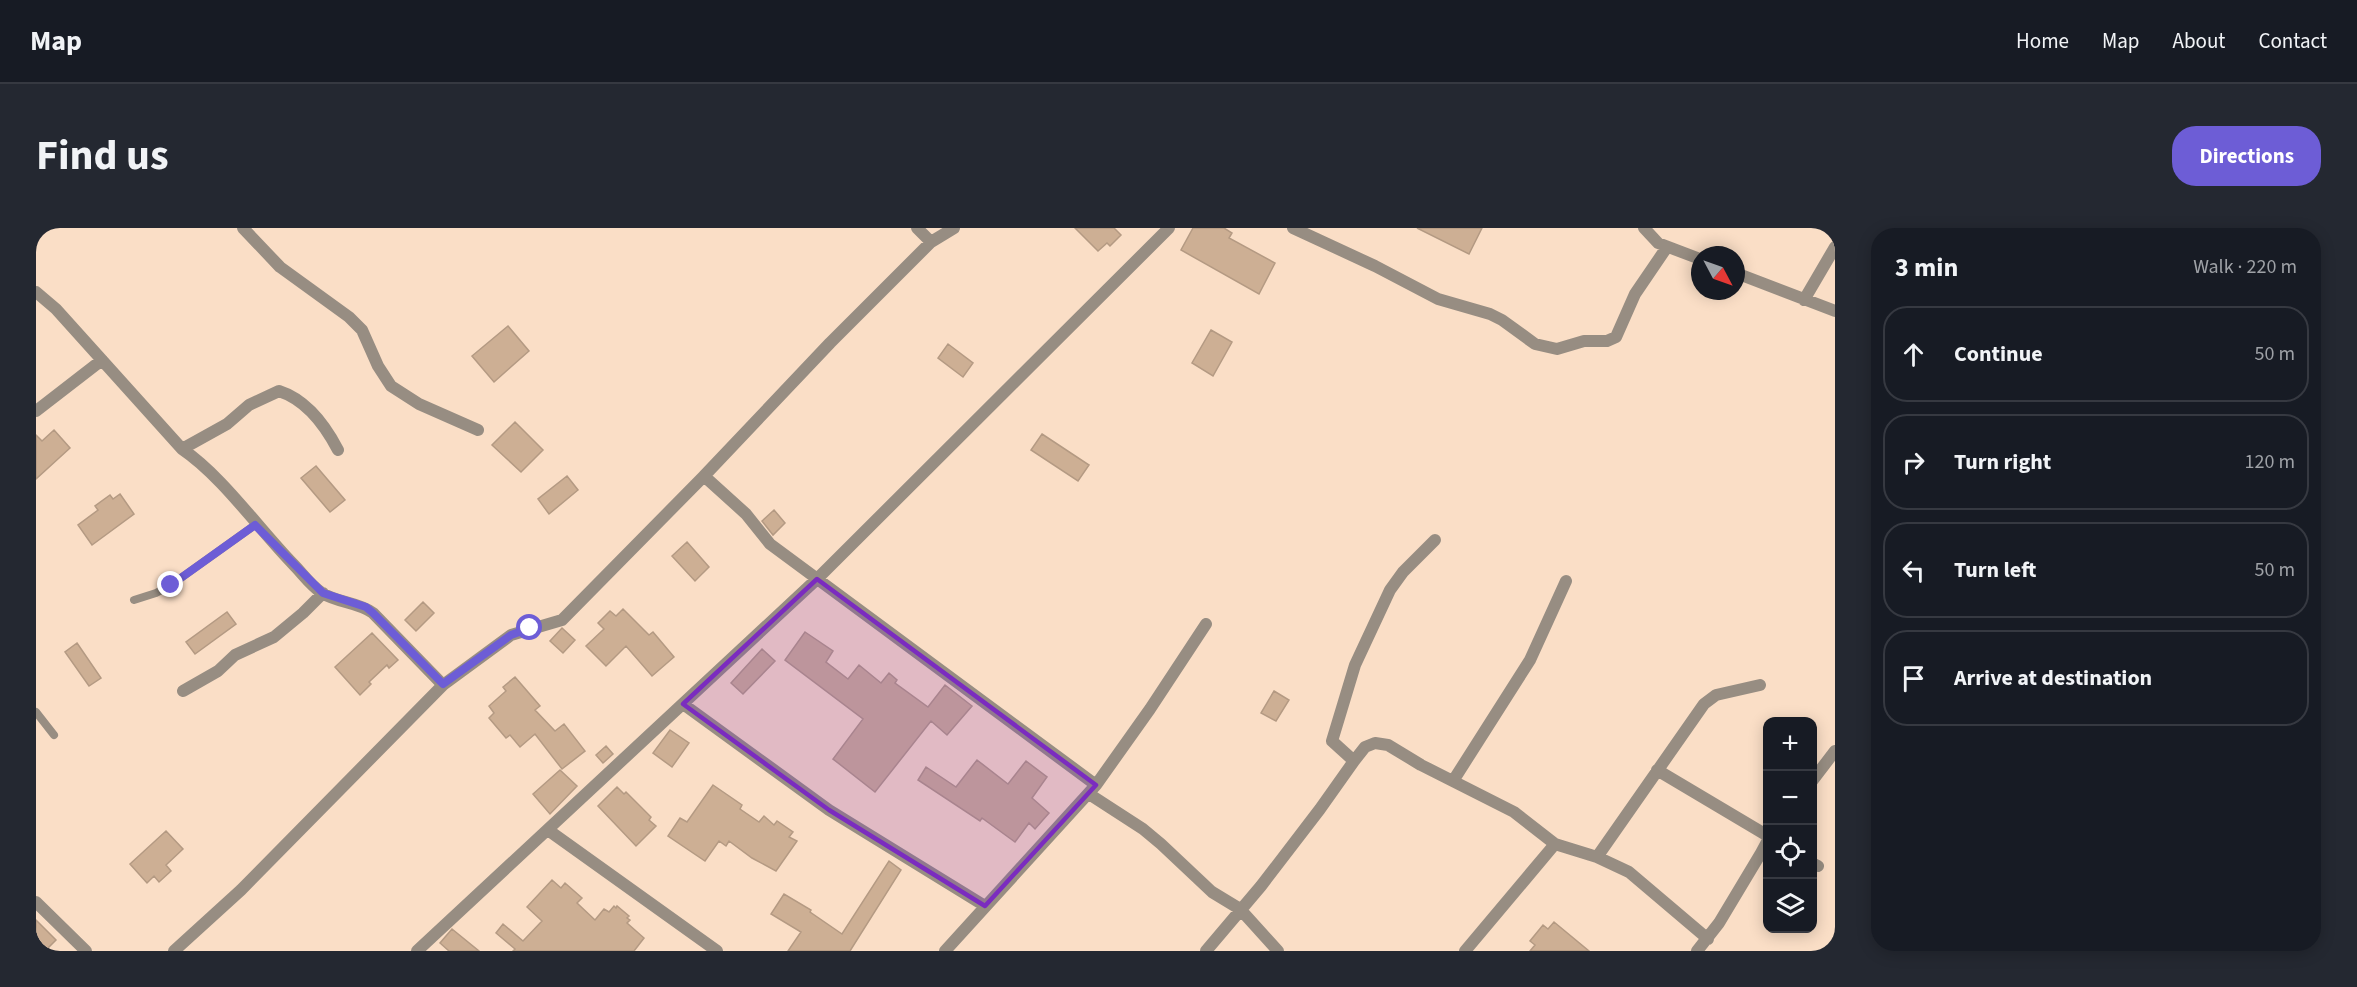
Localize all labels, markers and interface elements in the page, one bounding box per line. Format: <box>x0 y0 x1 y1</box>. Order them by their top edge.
text: Map <box>30 21 82 61</box>
text: Home <box>2016 26 2069 56</box>
text: Map <box>2102 26 2140 56</box>
text: About <box>2173 26 2225 56</box>
text: Contact <box>2258 26 2327 56</box>
text: Find us <box>36 126 169 186</box>
button: Directions <box>2172 126 2321 186</box>
north arrow <box>1691 246 1745 300</box>
text: 3 min <box>1895 249 1958 286</box>
text: Walk · 220 m <box>2193 253 2297 281</box>
icon: ahead <box>1897 338 1930 371</box>
text: Continue <box>1954 338 2043 370</box>
text: 50 m <box>2255 340 2295 368</box>
icon: right <box>1897 446 1930 479</box>
text: Turn right <box>1954 446 2051 478</box>
text: 120 m <box>2245 448 2295 476</box>
icon: left <box>1897 554 1930 587</box>
text: Turn left <box>1954 554 2036 586</box>
text: 50 m <box>2255 556 2295 584</box>
route end <box>157 571 183 597</box>
route start <box>516 614 542 640</box>
icon: arrive <box>1897 662 1930 695</box>
text: Arrive at destination <box>1954 662 2152 694</box>
map controls <box>1763 717 1817 933</box>
button: + <box>1763 717 1817 771</box>
button: − <box>1763 771 1817 825</box>
button: locate <box>1763 825 1817 879</box>
button: layers <box>1763 879 1817 933</box>

